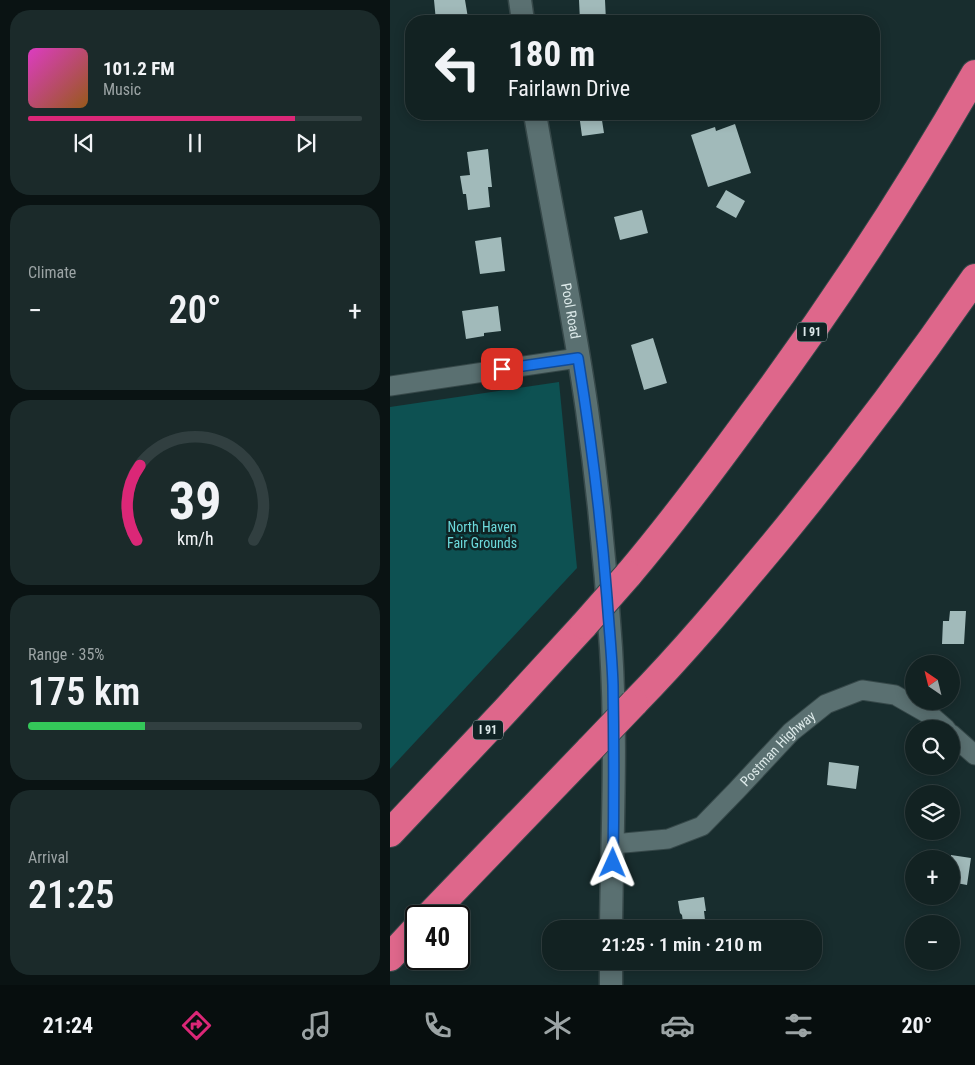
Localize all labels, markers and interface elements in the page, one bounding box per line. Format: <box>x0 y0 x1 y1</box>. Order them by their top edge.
text: 180 m <box>508 34 595 75</box>
icon: left <box>425 35 490 100</box>
text: 101.2 FM <box>103 57 175 80</box>
text: Fairlawn Drive <box>508 76 630 101</box>
text: Music <box>103 80 141 99</box>
icon: previous <box>70 129 98 157</box>
icon: pause <box>181 129 209 157</box>
icon: next <box>292 129 320 157</box>
text: Climate <box>28 263 76 282</box>
street label: Pool Road <box>558 282 584 340</box>
text: 20° <box>169 288 221 332</box>
text: − <box>28 294 42 327</box>
text: + <box>348 294 362 327</box>
road number: I 91 <box>797 322 827 342</box>
pin <box>481 348 523 390</box>
icon: arrive <box>488 355 516 383</box>
text: 39 <box>169 471 221 532</box>
park label: North Haven Fair Grounds <box>447 519 517 551</box>
text: km/h <box>177 528 213 549</box>
text: Range · 35% <box>28 645 104 664</box>
north arrow <box>905 655 960 710</box>
map controls <box>905 655 960 970</box>
text: 175 km <box>28 670 140 714</box>
street label: Postman Highway <box>737 708 819 789</box>
road number: I 91 <box>473 720 503 740</box>
button: search <box>905 720 960 775</box>
button: layers <box>905 785 960 840</box>
position arrow <box>586 836 638 888</box>
text: Arrival <box>28 848 69 867</box>
button: + <box>905 850 960 905</box>
text: 21:25 <box>28 873 114 917</box>
speed limit sign: 40 <box>405 905 470 970</box>
button: − <box>905 915 960 970</box>
text: 21:25 · 1 min · 210 m <box>602 933 762 956</box>
icon: directions <box>179 1008 214 1043</box>
icon: music <box>299 1008 334 1043</box>
icon: phone <box>420 1008 455 1043</box>
icon: climate <box>540 1008 575 1043</box>
icon: car <box>660 1008 695 1043</box>
icon: filters <box>781 1008 816 1043</box>
text: 21:24 <box>43 1013 93 1038</box>
text: 20° <box>901 1013 932 1038</box>

